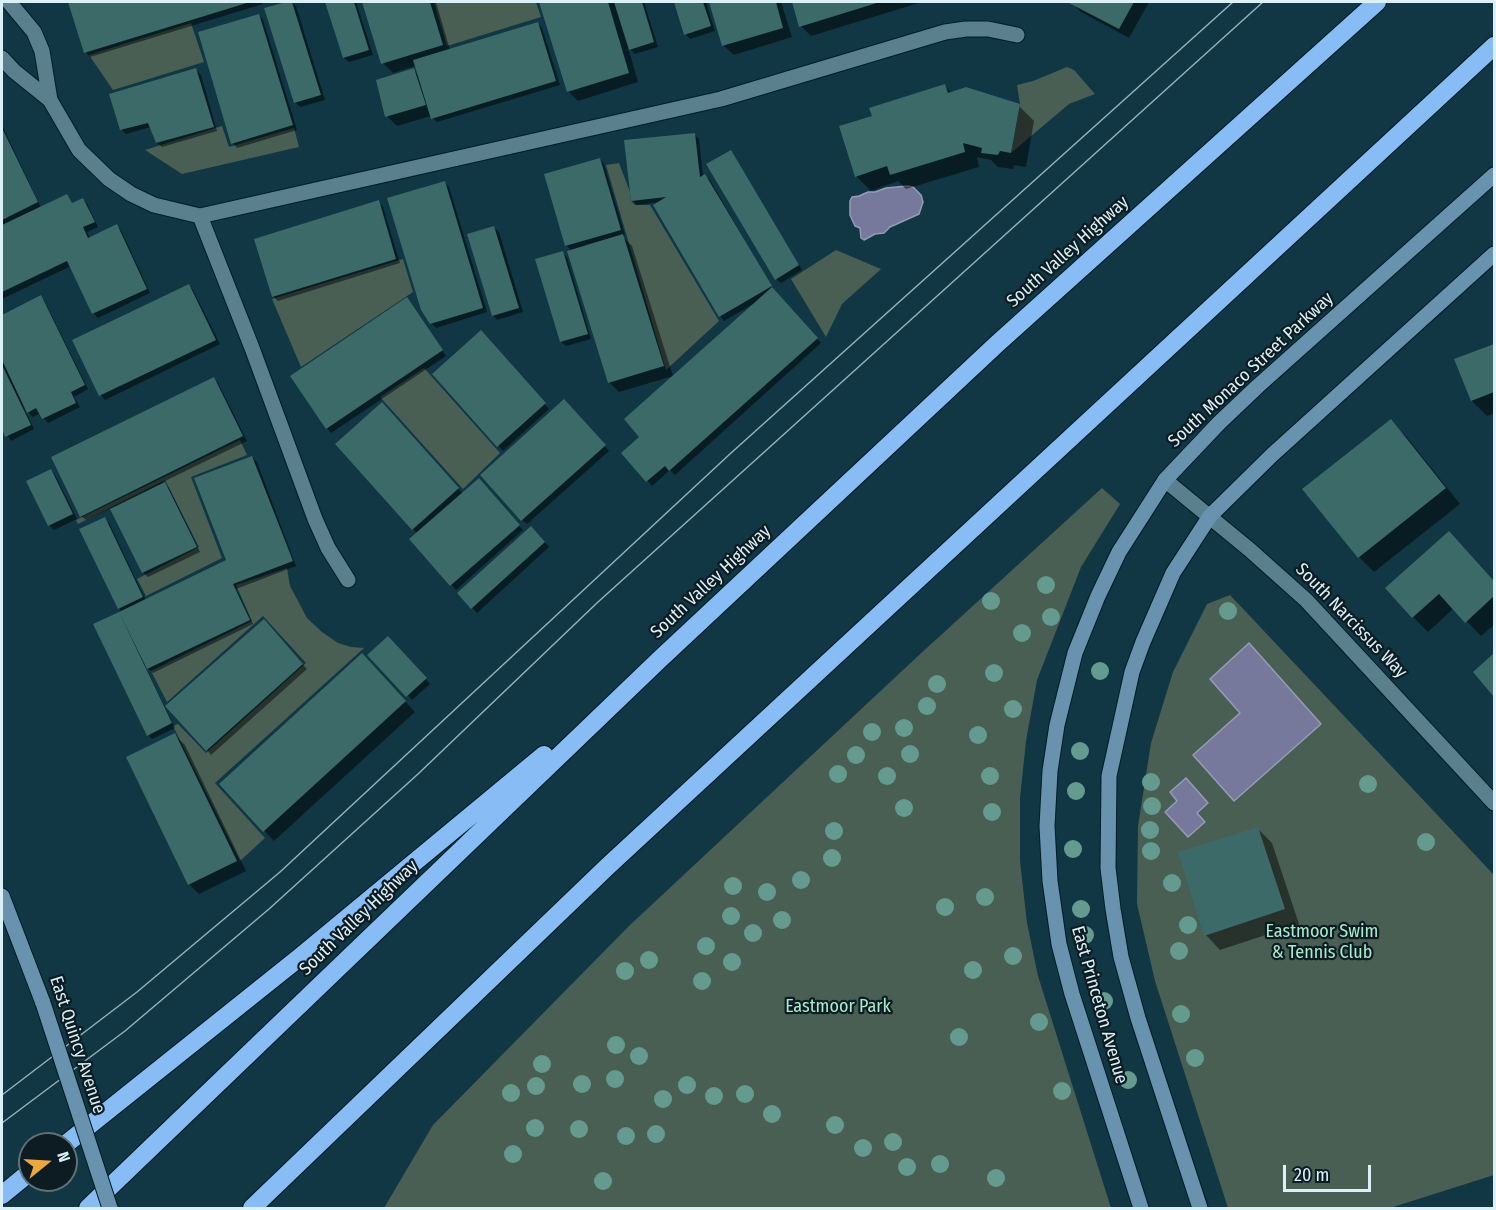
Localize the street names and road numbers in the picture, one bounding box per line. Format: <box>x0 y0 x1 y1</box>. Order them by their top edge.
street label: South Valley Highway <box>1003 192 1133 312</box>
street label: South Monaco Street Parkway <box>1164 288 1338 452</box>
street label: South Valley Highway <box>646 521 776 643</box>
street label: South Narcissus Way <box>1291 559 1411 683</box>
street label: South Valley Highway <box>295 856 423 980</box>
street label: East Princeton Avenue <box>1066 924 1132 1086</box>
street label: East Quincy Avenue <box>45 973 109 1117</box>

